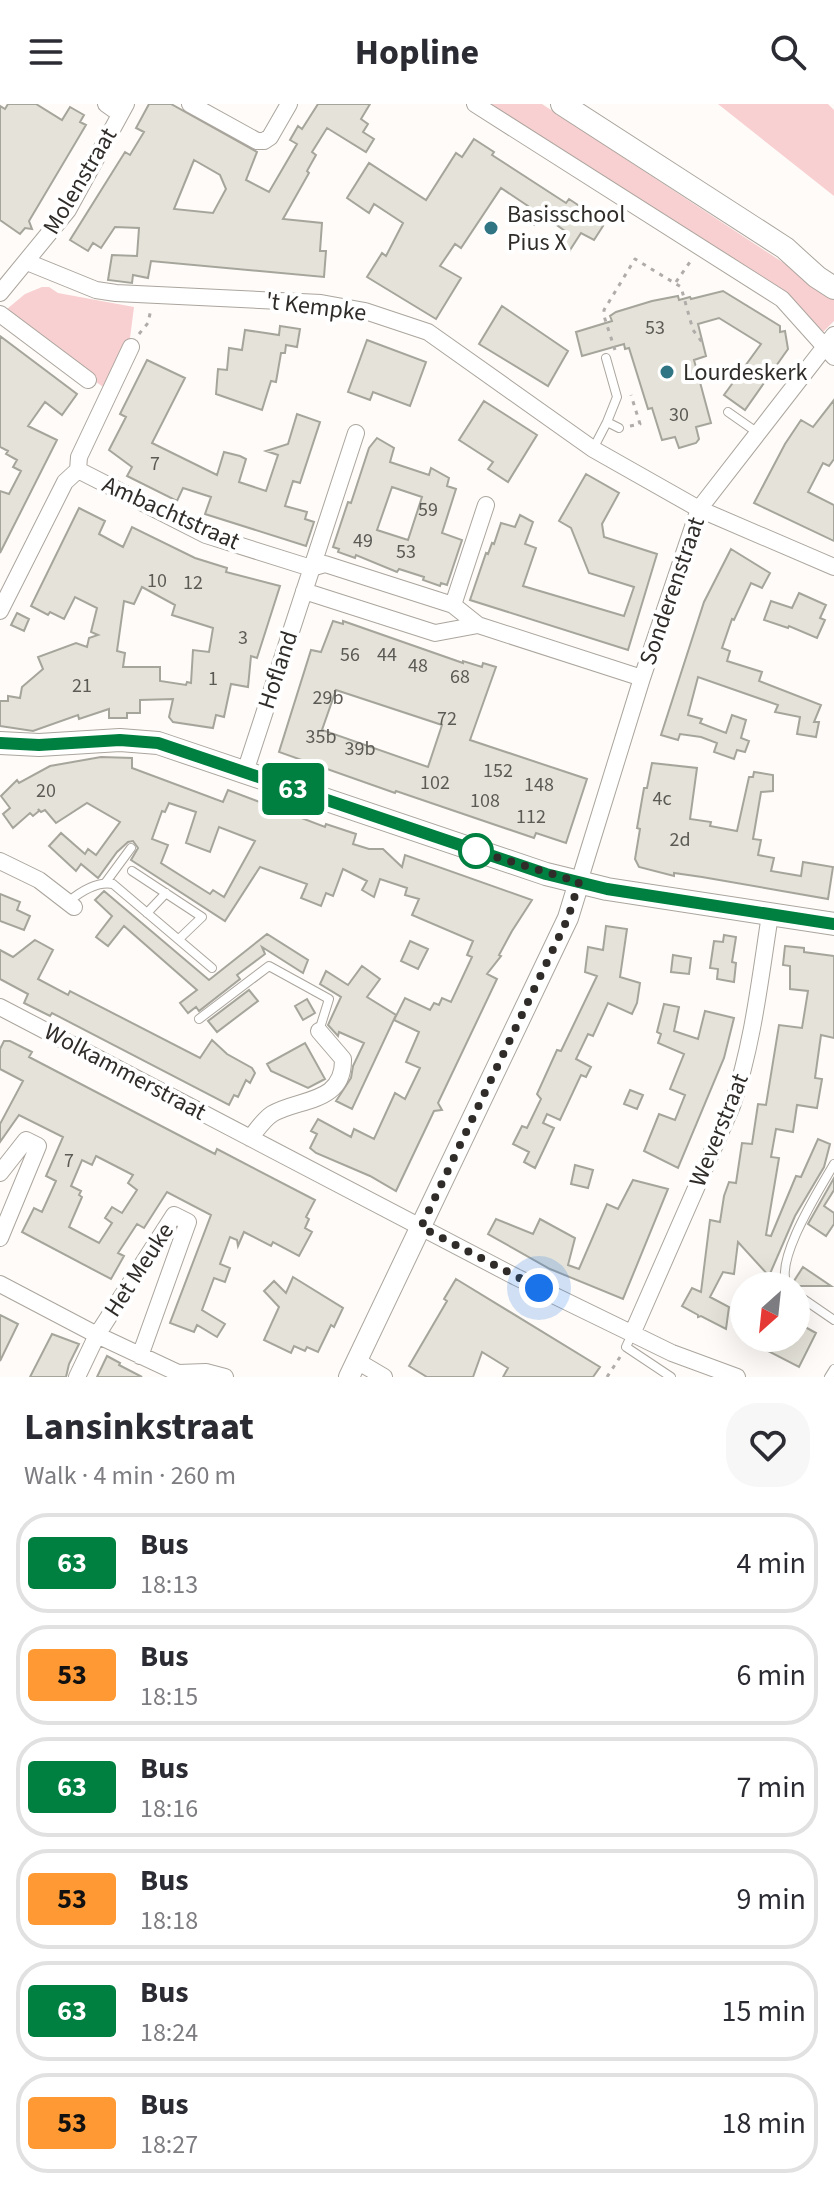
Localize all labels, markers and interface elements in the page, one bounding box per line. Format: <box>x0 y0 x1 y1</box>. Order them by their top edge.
text: Hopline <box>355 27 479 78</box>
icon: menu <box>24 30 68 74</box>
icon: search <box>766 30 810 74</box>
street label: Molenstraat <box>34 121 126 241</box>
place label: Basisschool Pius X <box>507 197 625 260</box>
marker: Basisschool Pius X <box>482 219 500 237</box>
street label: 't Kempke <box>264 283 368 331</box>
house number: 53 <box>645 314 665 342</box>
place label: Lourdeskerk <box>683 355 807 390</box>
marker: Lourdeskerk <box>658 363 676 381</box>
house number: 30 <box>669 401 689 429</box>
house number: 7 <box>150 450 160 478</box>
street label: Ambachtstraat <box>97 467 245 559</box>
house number: 59 <box>418 496 438 524</box>
street label: Sonderenstraat <box>630 512 714 670</box>
house number: 49 <box>353 527 373 555</box>
house number: 53 <box>396 538 416 566</box>
house number: 10 <box>147 567 167 595</box>
house number: 12 <box>183 569 203 597</box>
house number: 3 <box>238 624 248 652</box>
street label: Hofland <box>249 626 307 714</box>
house number: 56 <box>340 641 360 669</box>
house number: 44 <box>377 641 397 669</box>
house number: 48 <box>408 652 428 680</box>
house number: 68 <box>450 663 470 691</box>
house number: 1 <box>208 665 218 693</box>
house number: 21 <box>72 672 92 700</box>
house number: 29b <box>313 684 343 712</box>
house number: 72 <box>437 705 457 733</box>
house number: 35b <box>306 723 336 751</box>
house number: 39b <box>345 735 375 763</box>
house number: 152 <box>483 757 513 785</box>
line badge: 63 <box>257 763 329 815</box>
text: 63 <box>278 769 308 809</box>
house number: 102 <box>420 769 450 797</box>
house number: 148 <box>524 771 554 799</box>
house number: 20 <box>36 777 56 805</box>
house number: 4c <box>652 785 672 813</box>
house number: 108 <box>470 787 500 815</box>
house number: 112 <box>516 803 546 831</box>
house number: 2d <box>669 826 691 854</box>
unlabelled marker <box>459 834 493 868</box>
street label: Wolkammerstraat <box>38 1015 212 1129</box>
street label: Weverstraat <box>680 1068 758 1192</box>
house number: 7 <box>64 1147 74 1175</box>
street label: Het Meuke <box>95 1216 183 1324</box>
your location <box>519 1268 559 1308</box>
north arrow <box>730 1272 810 1352</box>
map controls <box>730 1272 810 1352</box>
text: Lansinkstraat <box>24 1400 254 1454</box>
button: heart <box>726 1403 810 1487</box>
text: Walk · 4 min · 260 m <box>24 1457 236 1494</box>
text: Bus <box>140 1523 188 1566</box>
text: 4 min <box>736 1542 806 1585</box>
text: 63 <box>57 1543 87 1583</box>
text: 18:13 <box>140 1566 198 1603</box>
text: Bus <box>140 1635 188 1678</box>
text: 6 min <box>736 1654 806 1697</box>
text: 53 <box>57 1655 87 1695</box>
text: 18:15 <box>140 1678 198 1715</box>
text: Bus <box>140 1747 188 1790</box>
text: 7 min <box>736 1766 806 1809</box>
text: 63 <box>57 1767 87 1807</box>
text: 18:16 <box>140 1790 198 1827</box>
text: Bus <box>140 1859 188 1902</box>
text: 9 min <box>736 1878 806 1921</box>
text: 53 <box>57 1879 87 1919</box>
text: 18:18 <box>140 1902 198 1939</box>
text: Bus <box>140 1971 188 2014</box>
text: 15 min <box>722 1990 806 2033</box>
text: 63 <box>57 1991 87 2031</box>
text: 18:24 <box>140 2014 198 2051</box>
text: Bus <box>140 2083 188 2126</box>
text: 18 min <box>722 2102 806 2145</box>
text: 53 <box>57 2103 87 2143</box>
text: 18:27 <box>140 2126 198 2163</box>

